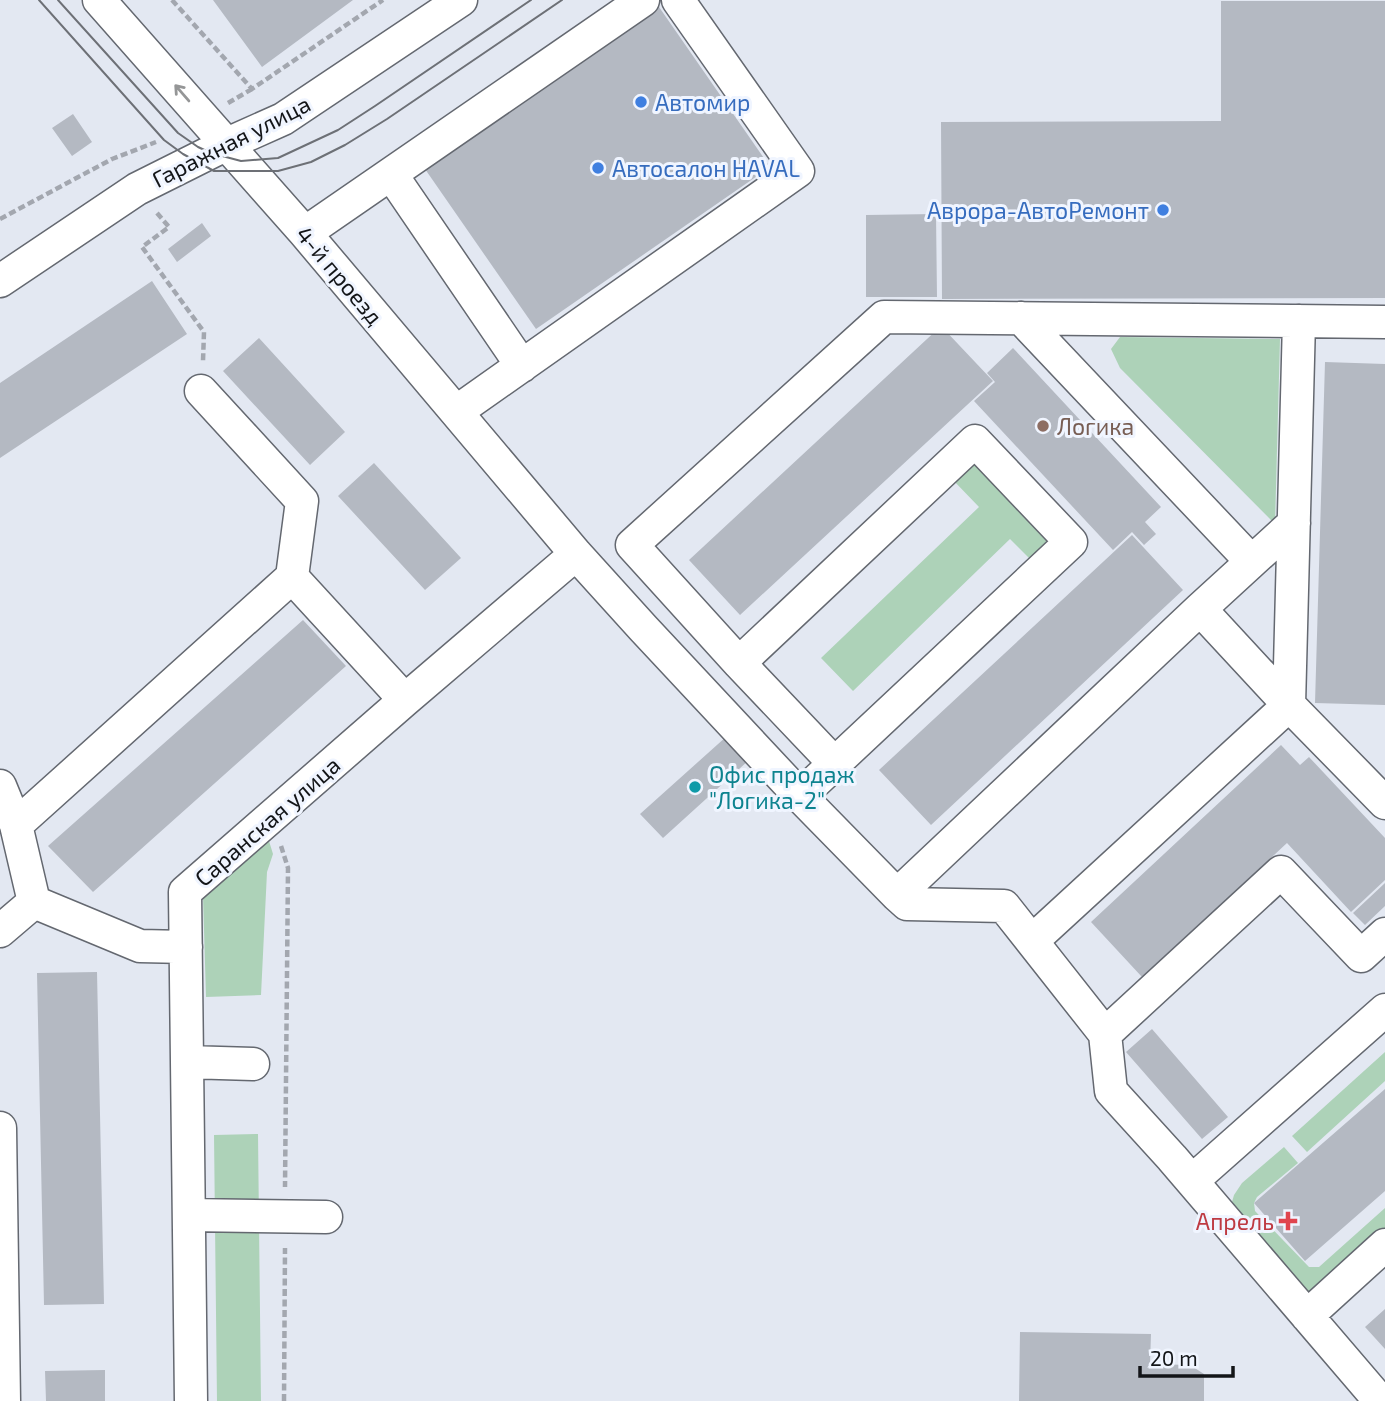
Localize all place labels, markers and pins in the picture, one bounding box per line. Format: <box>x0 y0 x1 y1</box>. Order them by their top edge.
place label: Автомир <box>655 88 750 116</box>
marker: Автомир <box>633 94 649 110</box>
place label: Автосалон HAVAL <box>612 154 800 182</box>
marker: Автосалон HAVAL <box>590 160 606 176</box>
place label: Аврора-АвтоРемонт <box>927 196 1149 224</box>
marker: Аврора-АвтоРемонт <box>1155 202 1171 218</box>
place label: Логика <box>1057 412 1134 440</box>
marker: Логика <box>1035 418 1051 434</box>
place label: Офис продаж "Логика-2" <box>709 760 855 814</box>
marker: Офис продаж "Логика-2" <box>687 779 703 795</box>
place label: Апрель <box>1196 1207 1274 1235</box>
marker: Апрель <box>1280 1213 1296 1229</box>

